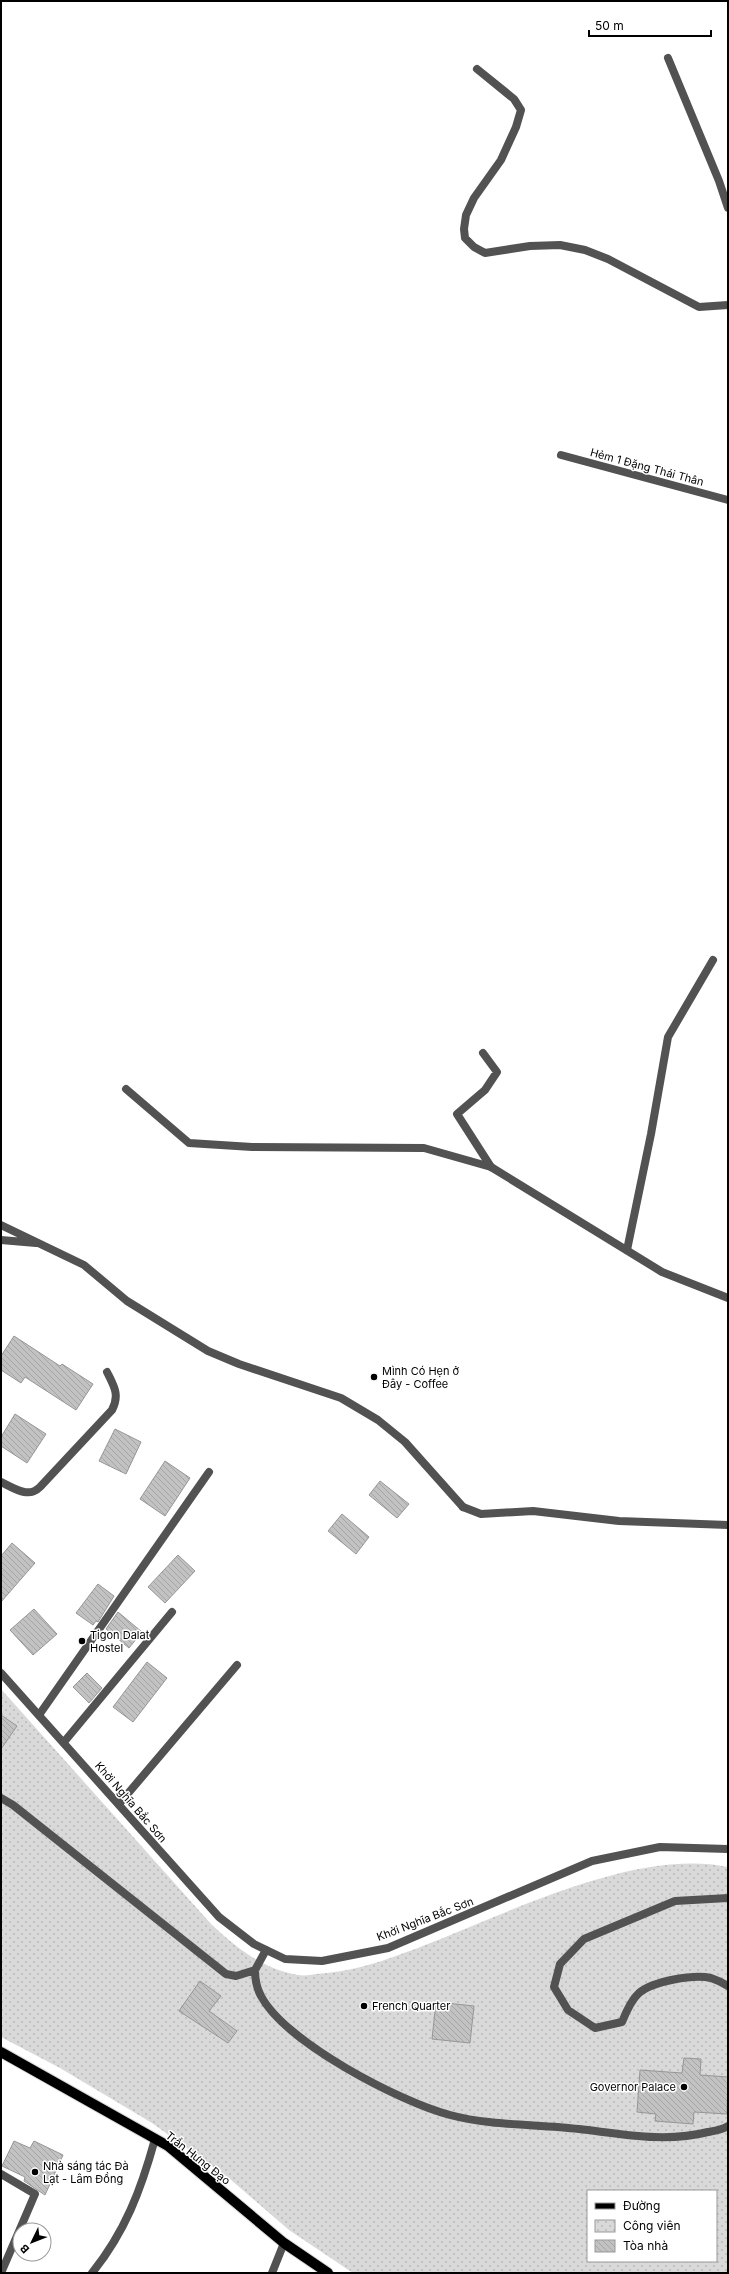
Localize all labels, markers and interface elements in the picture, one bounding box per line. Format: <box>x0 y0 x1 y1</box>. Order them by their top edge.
scale bar <box>589 12 711 38</box>
text: 50 m <box>595 18 624 33</box>
street label: Hẻm 1 Đặng Thái Thân <box>589 445 705 489</box>
place label: Mình Có Hẹn ở Đây - Coffee <box>382 1364 460 1391</box>
marker: Mình Có Hẹn ở Đây - Coffee <box>369 1372 379 1382</box>
place label: Tigon Dalat Hostel <box>90 1628 150 1655</box>
marker: Tigon Dalat Hostel <box>77 1636 87 1646</box>
street label: Khởi Nghĩa Bắc Sơn <box>92 1759 170 1845</box>
street label: Khởi Nghĩa Bắc Sơn <box>375 1894 475 1944</box>
place label: French Quarter <box>372 1999 450 2013</box>
marker: French Quarter <box>359 2001 369 2011</box>
place label: Governor Palace <box>590 2080 676 2094</box>
marker: Governor Palace <box>679 2082 689 2092</box>
street label: Trần Hưng Đạo <box>163 2128 234 2188</box>
place label: Nhà sáng tác Đà Lạt - Lâm Đồng <box>43 2159 129 2186</box>
marker: Nhà sáng tác Đà Lạt - Lâm Đồng <box>30 2167 40 2177</box>
legend <box>587 2190 717 2262</box>
text: Đường <box>623 2198 660 2213</box>
text: Công viên <box>623 2218 681 2233</box>
north arrow <box>12 2222 52 2262</box>
text: Tòa nhà <box>623 2238 668 2253</box>
text: B <box>17 2241 32 2256</box>

